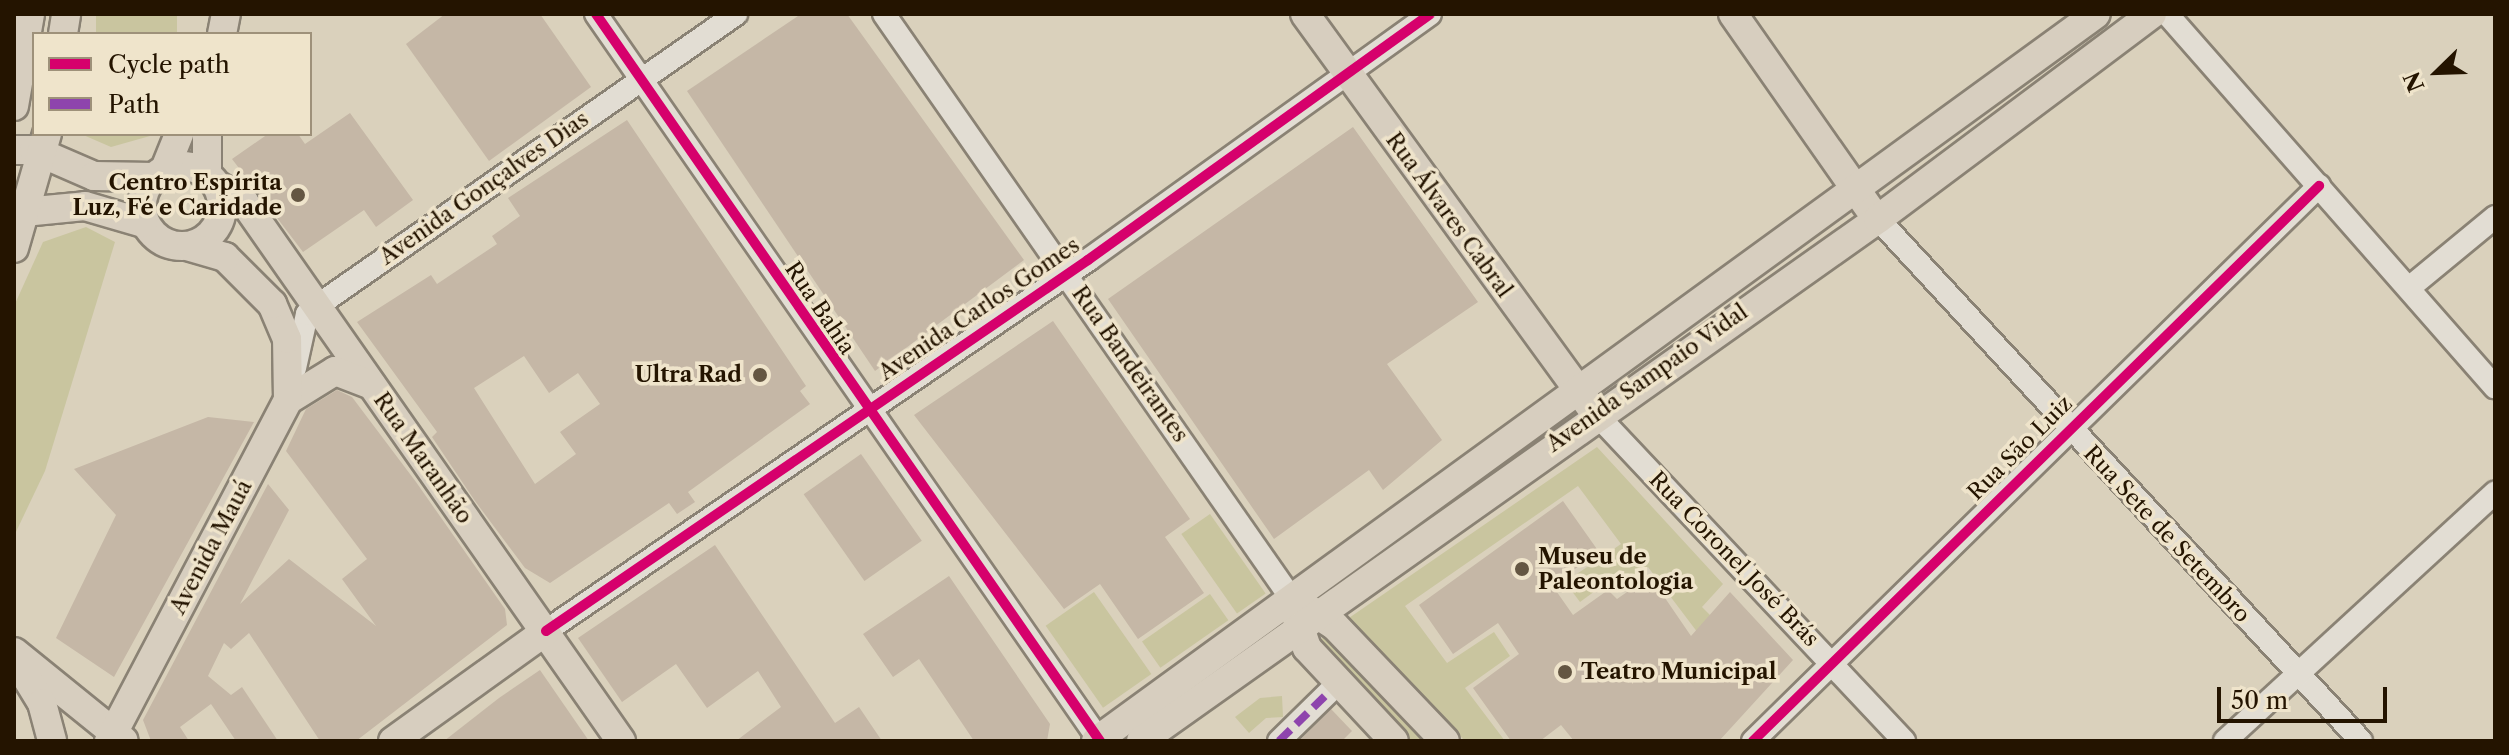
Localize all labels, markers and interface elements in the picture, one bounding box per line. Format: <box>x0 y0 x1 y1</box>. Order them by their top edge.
legend <box>32 32 312 136</box>
north arrow <box>2397 32 2477 112</box>
text: Cycle path <box>108 50 230 79</box>
text: N <box>2398 67 2431 96</box>
text: Path <box>108 90 160 119</box>
street label: Avenida Gonçalves Dias <box>374 106 594 270</box>
street label: Rua Álvares Cabral <box>1380 127 1518 303</box>
place label: Centro Espírita Luz, Fé e Caridade <box>73 169 282 220</box>
marker: Centro Espírita Luz, Fé e Caridade <box>289 186 307 204</box>
street label: Avenida Carlos Gomes <box>873 232 1085 386</box>
street label: Rua Bahia <box>779 257 861 359</box>
street label: Rua Bandeirantes <box>1066 281 1194 447</box>
street label: Avenida Sampaio Vidal <box>1541 298 1753 458</box>
place label: Ultra Rad <box>634 362 742 388</box>
marker: Ultra Rad <box>749 364 771 386</box>
street label: Rua Maranhão <box>368 387 478 529</box>
street label: Rua São Luiz <box>1962 390 2078 506</box>
street label: Rua Sete de Setembro <box>2078 440 2256 628</box>
street label: Rua Coronel José Brás <box>1644 466 1824 652</box>
street label: Avenida Mauá <box>164 475 258 619</box>
place label: Museu de Paleontologia <box>1538 543 1693 594</box>
marker: Museu de Paleontologia <box>1513 560 1531 578</box>
place label: Teatro Municipal <box>1581 659 1776 685</box>
marker: Teatro Municipal <box>1556 663 1574 681</box>
scale bar <box>2221 671 2391 721</box>
text: 50 m <box>2231 686 2288 715</box>

